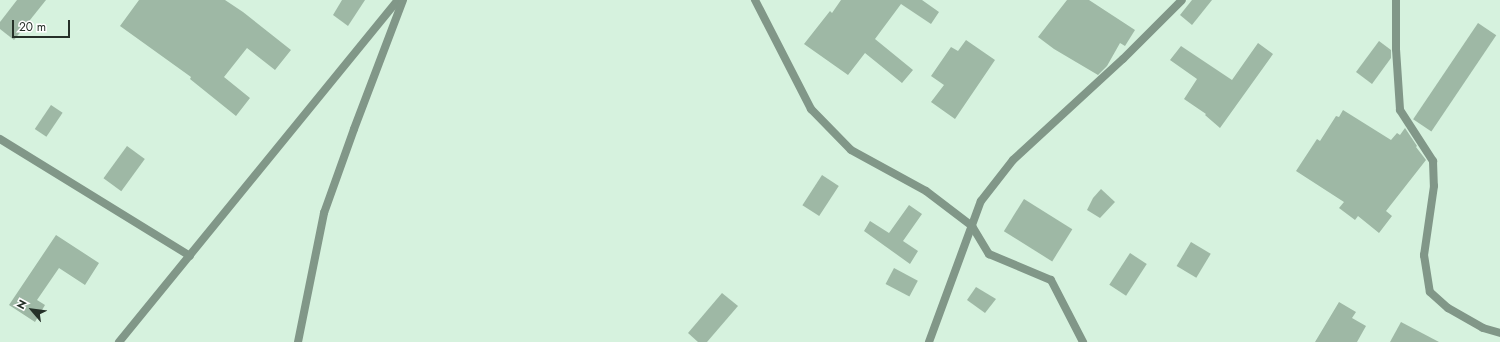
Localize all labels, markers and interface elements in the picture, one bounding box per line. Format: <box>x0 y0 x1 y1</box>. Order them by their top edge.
scale bar <box>14 12 72 38</box>
text: 20 m <box>19 18 46 36</box>
north arrow <box>12 290 52 330</box>
text: N <box>12 297 31 312</box>

